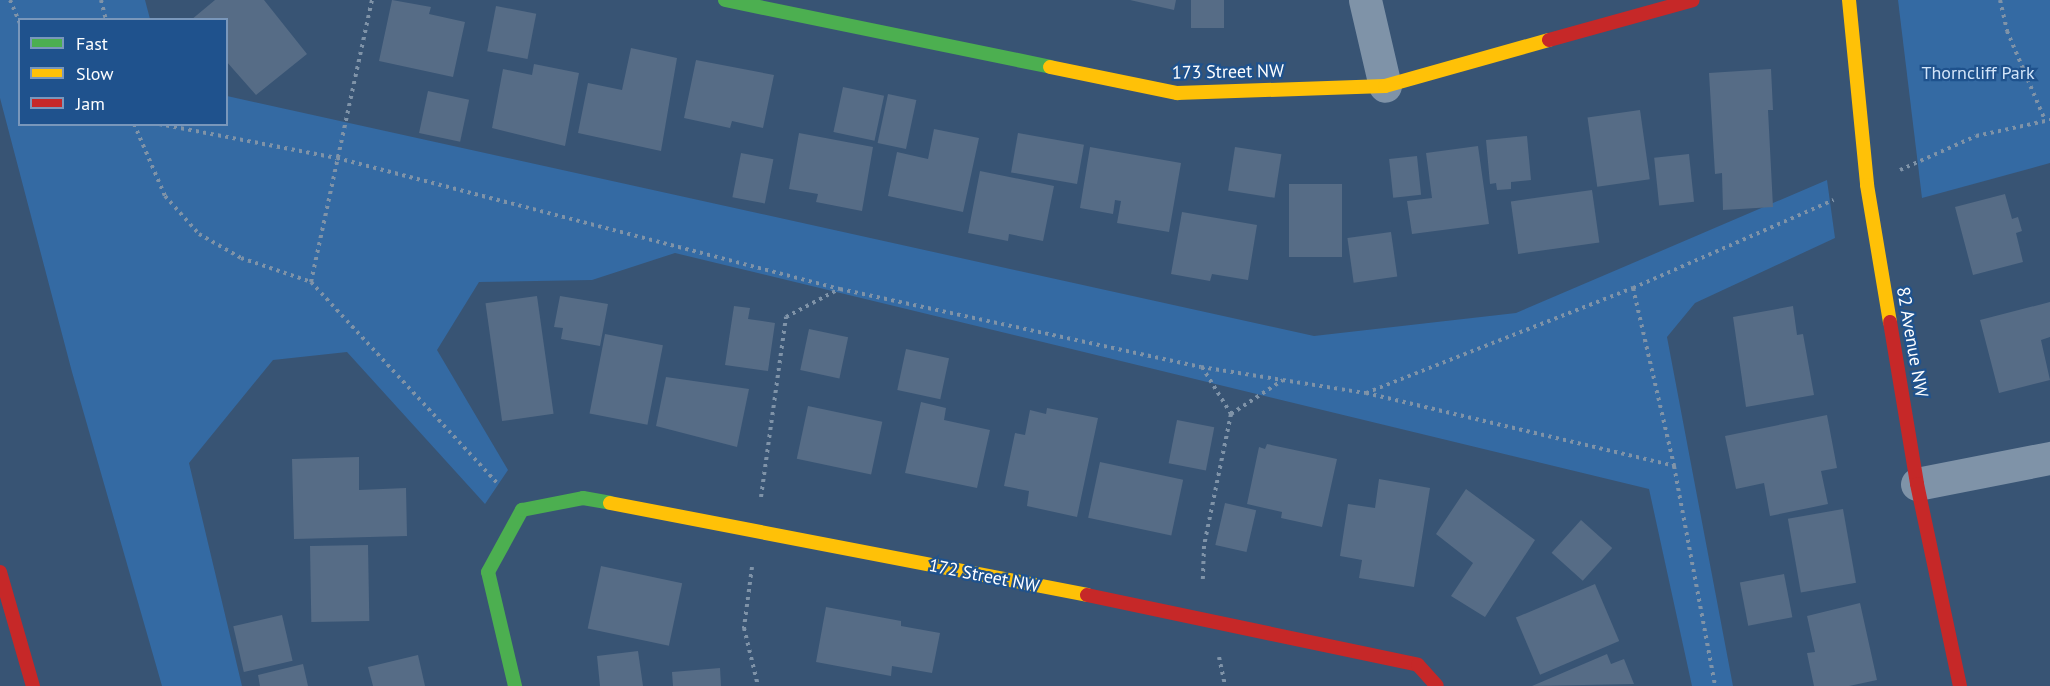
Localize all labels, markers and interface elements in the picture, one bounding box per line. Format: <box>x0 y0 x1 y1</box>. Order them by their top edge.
legend <box>18 18 228 126</box>
text: Fast <box>76 32 108 55</box>
street label: 173 Street NW <box>1172 60 1284 84</box>
text: Slow <box>76 62 114 85</box>
park label: Thorncliff Park <box>1921 62 2035 84</box>
text: Jam <box>76 92 105 115</box>
street label: 82 Avenue NW <box>1892 285 1932 399</box>
street label: 172 Street NW <box>927 555 1041 597</box>

